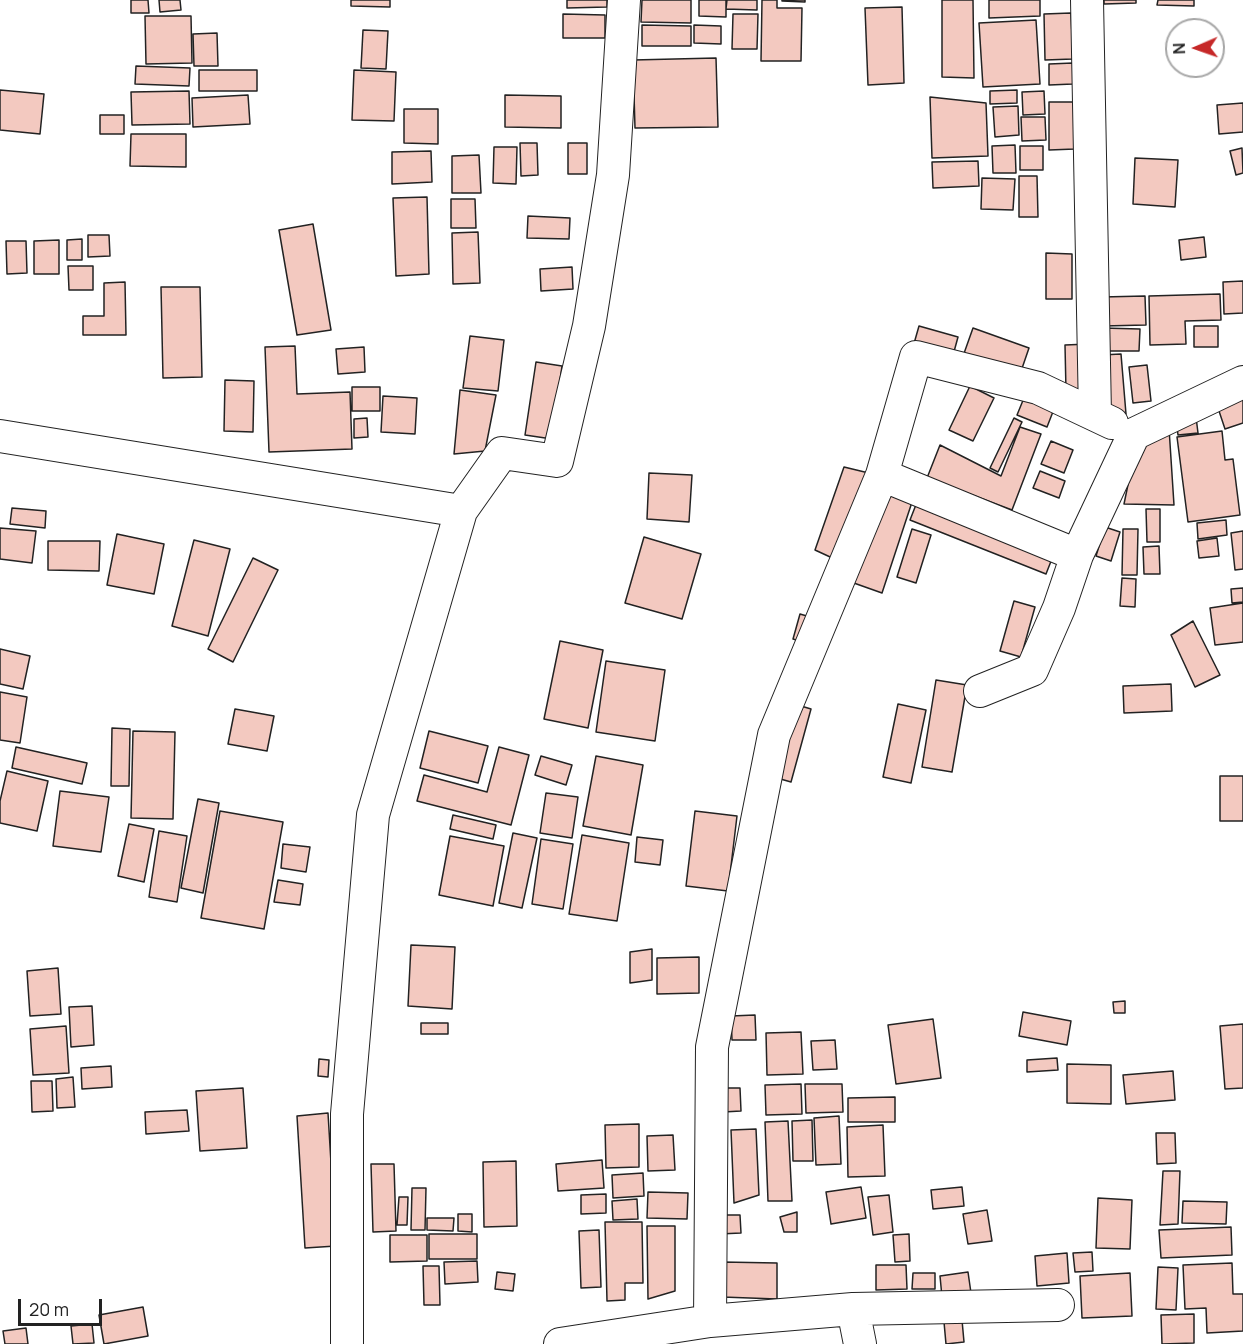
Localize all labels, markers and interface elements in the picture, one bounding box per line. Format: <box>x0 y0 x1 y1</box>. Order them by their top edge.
north arrow <box>1165 18 1225 78</box>
text: N <box>1168 42 1190 55</box>
scale bar <box>21 1287 105 1325</box>
text: 20 m <box>29 1297 69 1321</box>

